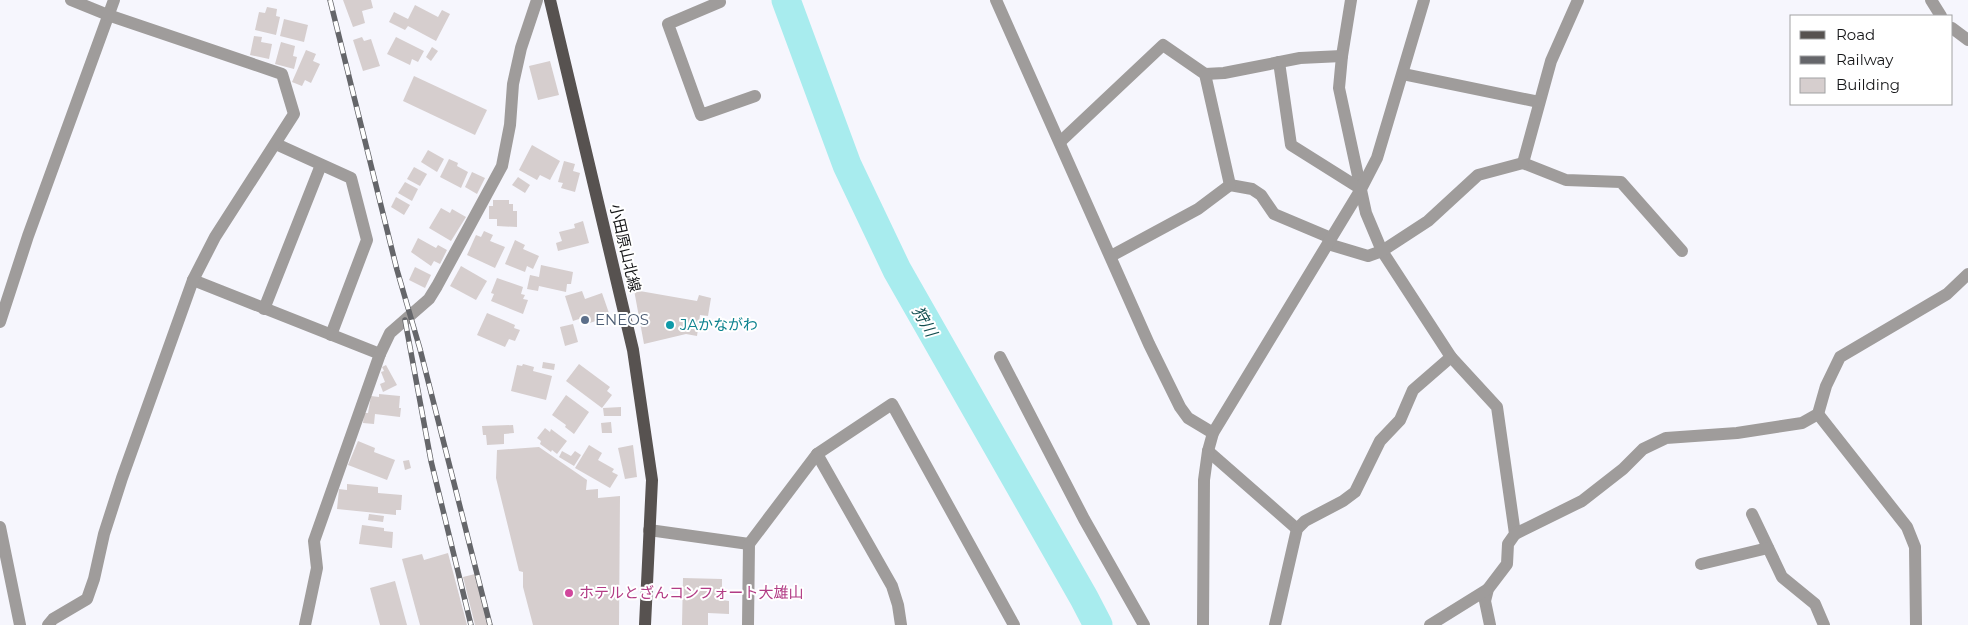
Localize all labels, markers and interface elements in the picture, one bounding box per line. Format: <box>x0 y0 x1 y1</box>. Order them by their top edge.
legend <box>1790 15 1953 105</box>
text: Road <box>1836 25 1875 44</box>
text: Railway <box>1836 50 1894 69</box>
text: Building <box>1836 75 1900 94</box>
street label: 小田原山北線 <box>606 202 645 294</box>
water label: 狩川 <box>908 303 942 342</box>
place label: ENEOS <box>595 310 649 329</box>
marker: ENEOS <box>579 314 591 326</box>
place label: JAかながわ <box>679 315 758 334</box>
marker: JAかながわ <box>664 319 676 331</box>
place label: ホテルとざんコンフォート大雄山 <box>579 583 804 602</box>
marker: ホテルとざんコンフォート大雄山 <box>563 587 575 599</box>

